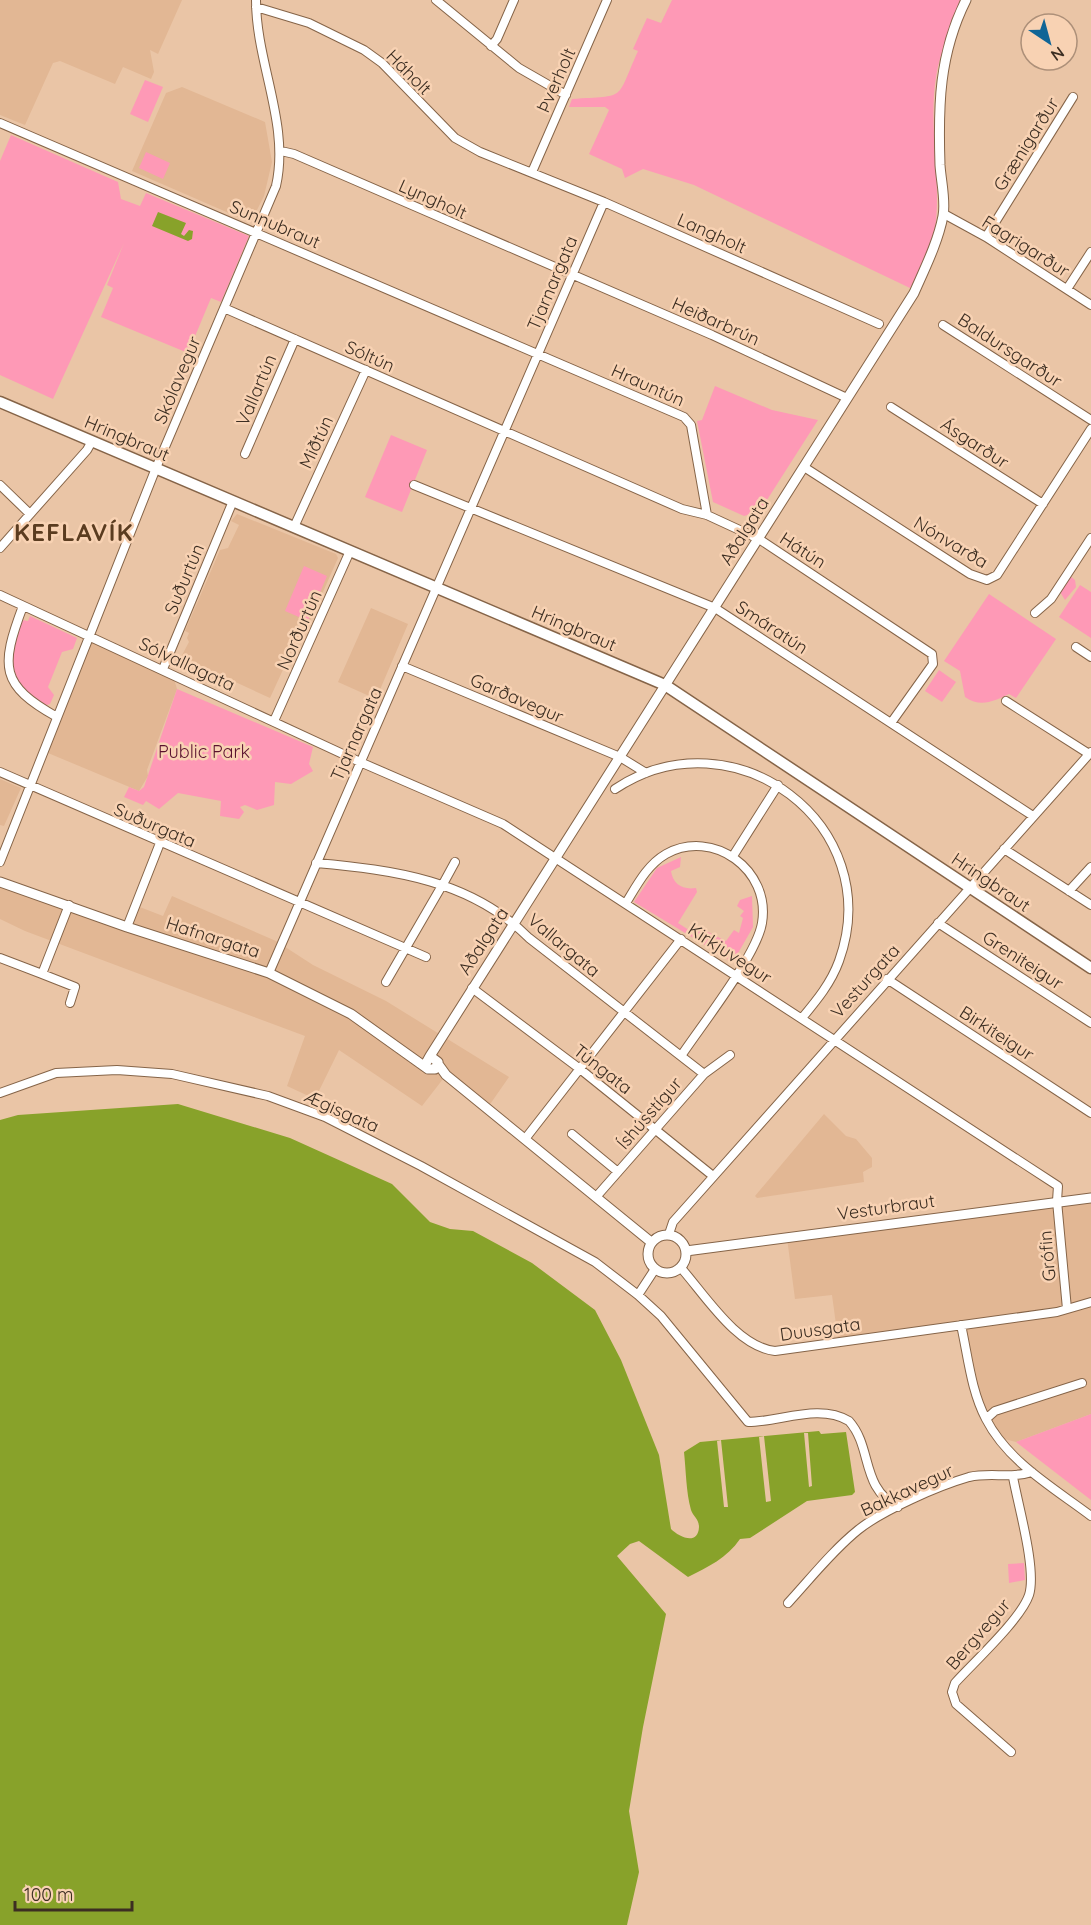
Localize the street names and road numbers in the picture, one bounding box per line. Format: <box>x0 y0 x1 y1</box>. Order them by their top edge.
street label: Háholt <box>381 44 437 100</box>
street label: Þverholt <box>532 44 580 116</box>
street label: Grænigarður <box>988 93 1064 195</box>
street label: Lyngholt <box>395 174 471 224</box>
street label: Sunnubraut <box>226 195 324 253</box>
street label: Langholt <box>674 208 750 258</box>
street label: Fagrigarður <box>978 210 1074 282</box>
street label: Tjarnargata <box>522 232 582 334</box>
street label: Heiðarbrún <box>669 291 763 351</box>
street label: Baldursgarður <box>953 308 1067 392</box>
street label: Skólavegur <box>148 333 206 427</box>
street label: Sóltún <box>342 335 398 377</box>
street label: Vallartún <box>231 351 281 429</box>
street label: Hrauntún <box>608 359 688 411</box>
street label: Hringbraut <box>81 410 173 466</box>
street label: Miðtún <box>294 412 338 472</box>
street label: Ásgarður <box>937 413 1013 474</box>
street label: Aðalgata <box>714 493 774 569</box>
street label: Nónvarða <box>910 511 992 573</box>
street label: Hátún <box>776 527 830 573</box>
street label: Suðurtún <box>159 540 209 618</box>
street label: Norðurtún <box>271 586 327 674</box>
street label: Smáratún <box>731 595 813 659</box>
street label: Hringbraut <box>528 600 620 656</box>
street label: Sólvallagata <box>135 632 239 696</box>
street label: Garðavegur <box>467 668 567 728</box>
street label: Tjarnargata <box>325 683 387 785</box>
street label: Suðurgata <box>111 797 199 853</box>
street label: Hringbraut <box>947 847 1035 917</box>
street label: Aðalgata <box>453 903 513 979</box>
street label: Vallargata <box>523 908 605 982</box>
street label: Hafnargata <box>163 911 263 963</box>
street label: Kirkjuvegur <box>684 917 776 989</box>
street label: Greniteigur <box>978 925 1068 995</box>
street label: Vesturgata <box>826 939 904 1023</box>
street label: Birkiteigur <box>955 1000 1039 1066</box>
street label: Túngata <box>569 1039 637 1099</box>
street label: Íshússtígur <box>611 1072 687 1154</box>
street label: Ægisgata <box>301 1084 383 1138</box>
street label: Vesturbraut <box>836 1189 936 1225</box>
street label: Grófin <box>1033 1230 1061 1282</box>
street label: Duusgata <box>778 1312 862 1346</box>
street label: Bakkavegur <box>857 1458 957 1522</box>
street label: Bergvegur <box>941 1593 1015 1675</box>

